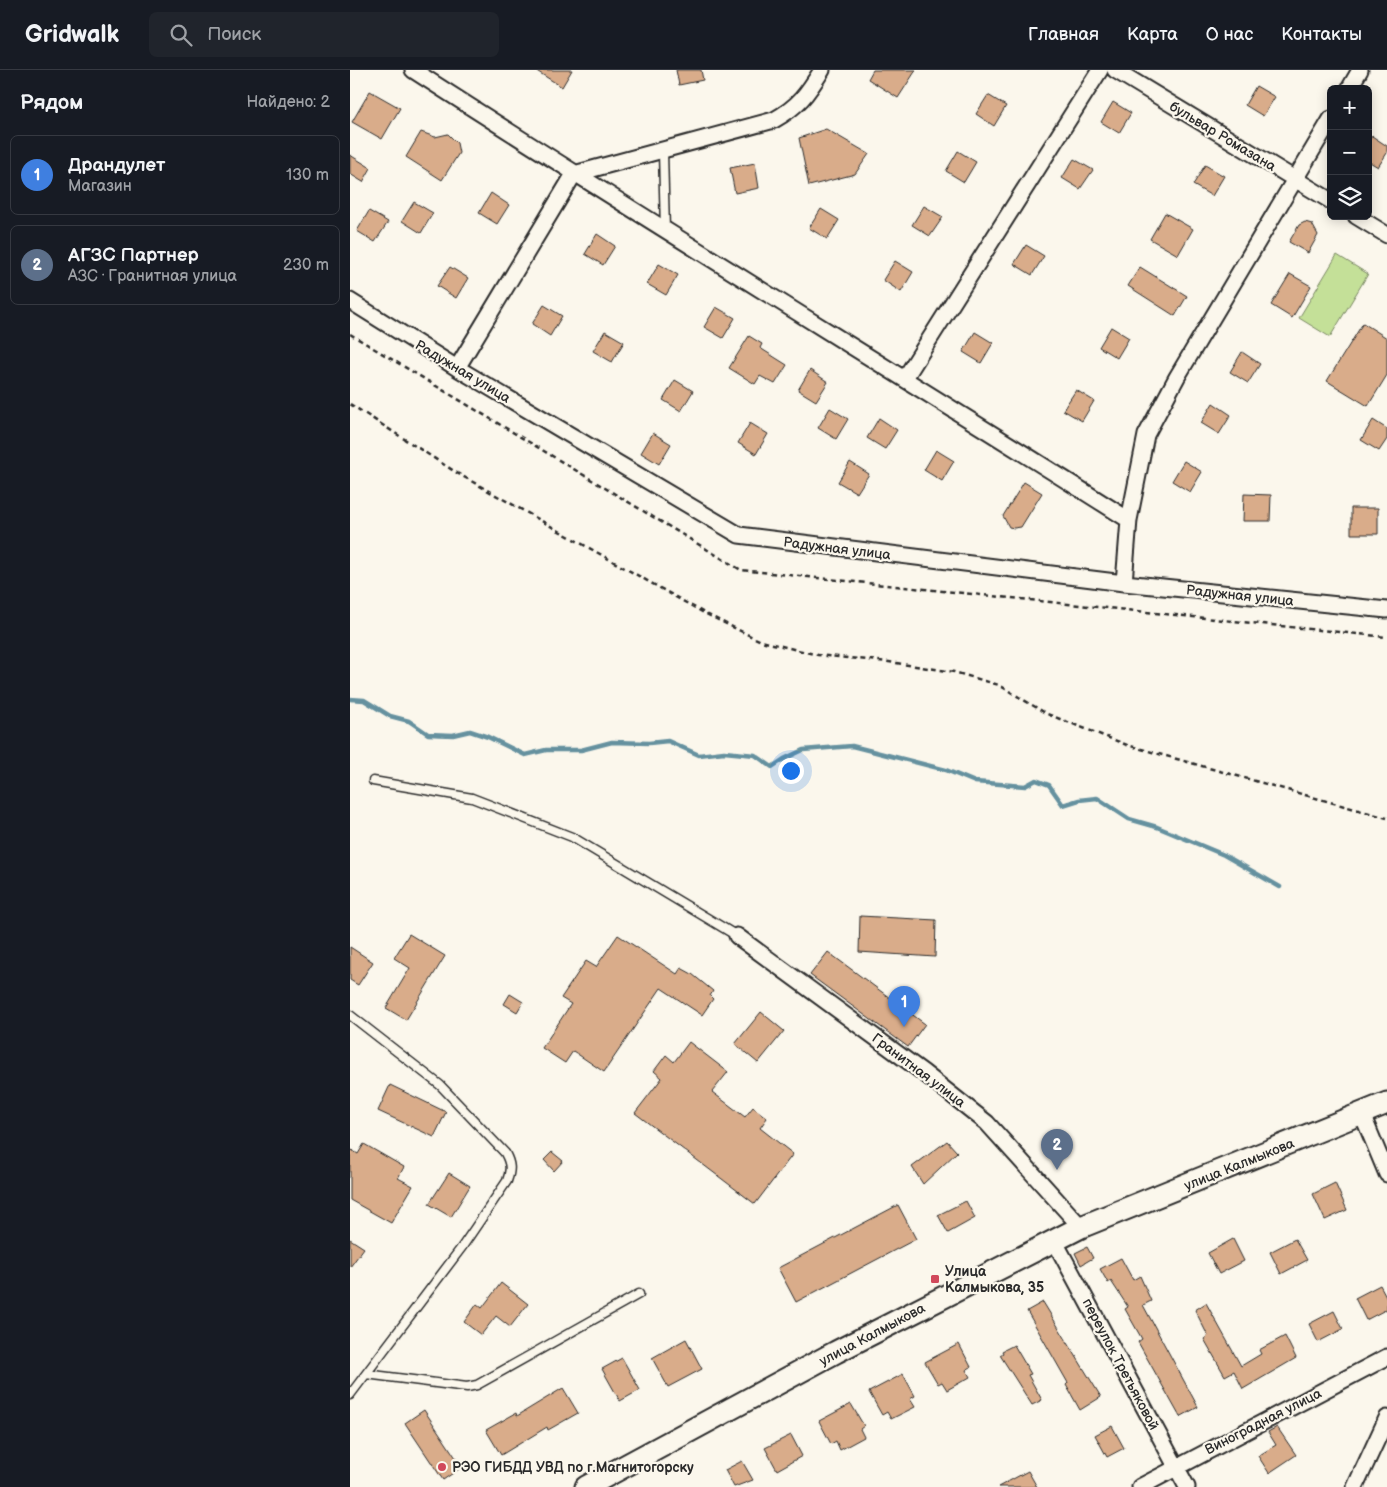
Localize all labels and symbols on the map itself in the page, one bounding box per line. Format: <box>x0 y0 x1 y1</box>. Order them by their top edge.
street label: бульвар Ромазана <box>1166 98 1280 175</box>
street label: Радужная улица <box>412 336 514 407</box>
street label: Радужная улица <box>782 533 892 564</box>
street label: Радужная улица <box>1185 581 1295 610</box>
your location <box>778 758 804 784</box>
pin: 1 <box>888 986 920 1027</box>
street label: Гранитная улица <box>869 1030 969 1112</box>
pin: 2 <box>1041 1129 1073 1170</box>
street label: улица Калмыкова <box>1182 1134 1297 1194</box>
place label: Улица Калмыкова, 35 <box>945 1263 1044 1296</box>
marker: Улица Калмыкова, 35 <box>929 1273 941 1285</box>
street label: переулок Третьяковой <box>1079 1295 1163 1433</box>
street label: улица Калмыкова <box>817 1299 929 1369</box>
street label: Виноградная улица <box>1202 1384 1325 1458</box>
place label: РЭО ГИБДД УВД по г.Магнитогорску <box>452 1459 694 1476</box>
marker: РЭО ГИБДД УВД по г.Магнитогорску <box>436 1461 448 1473</box>

